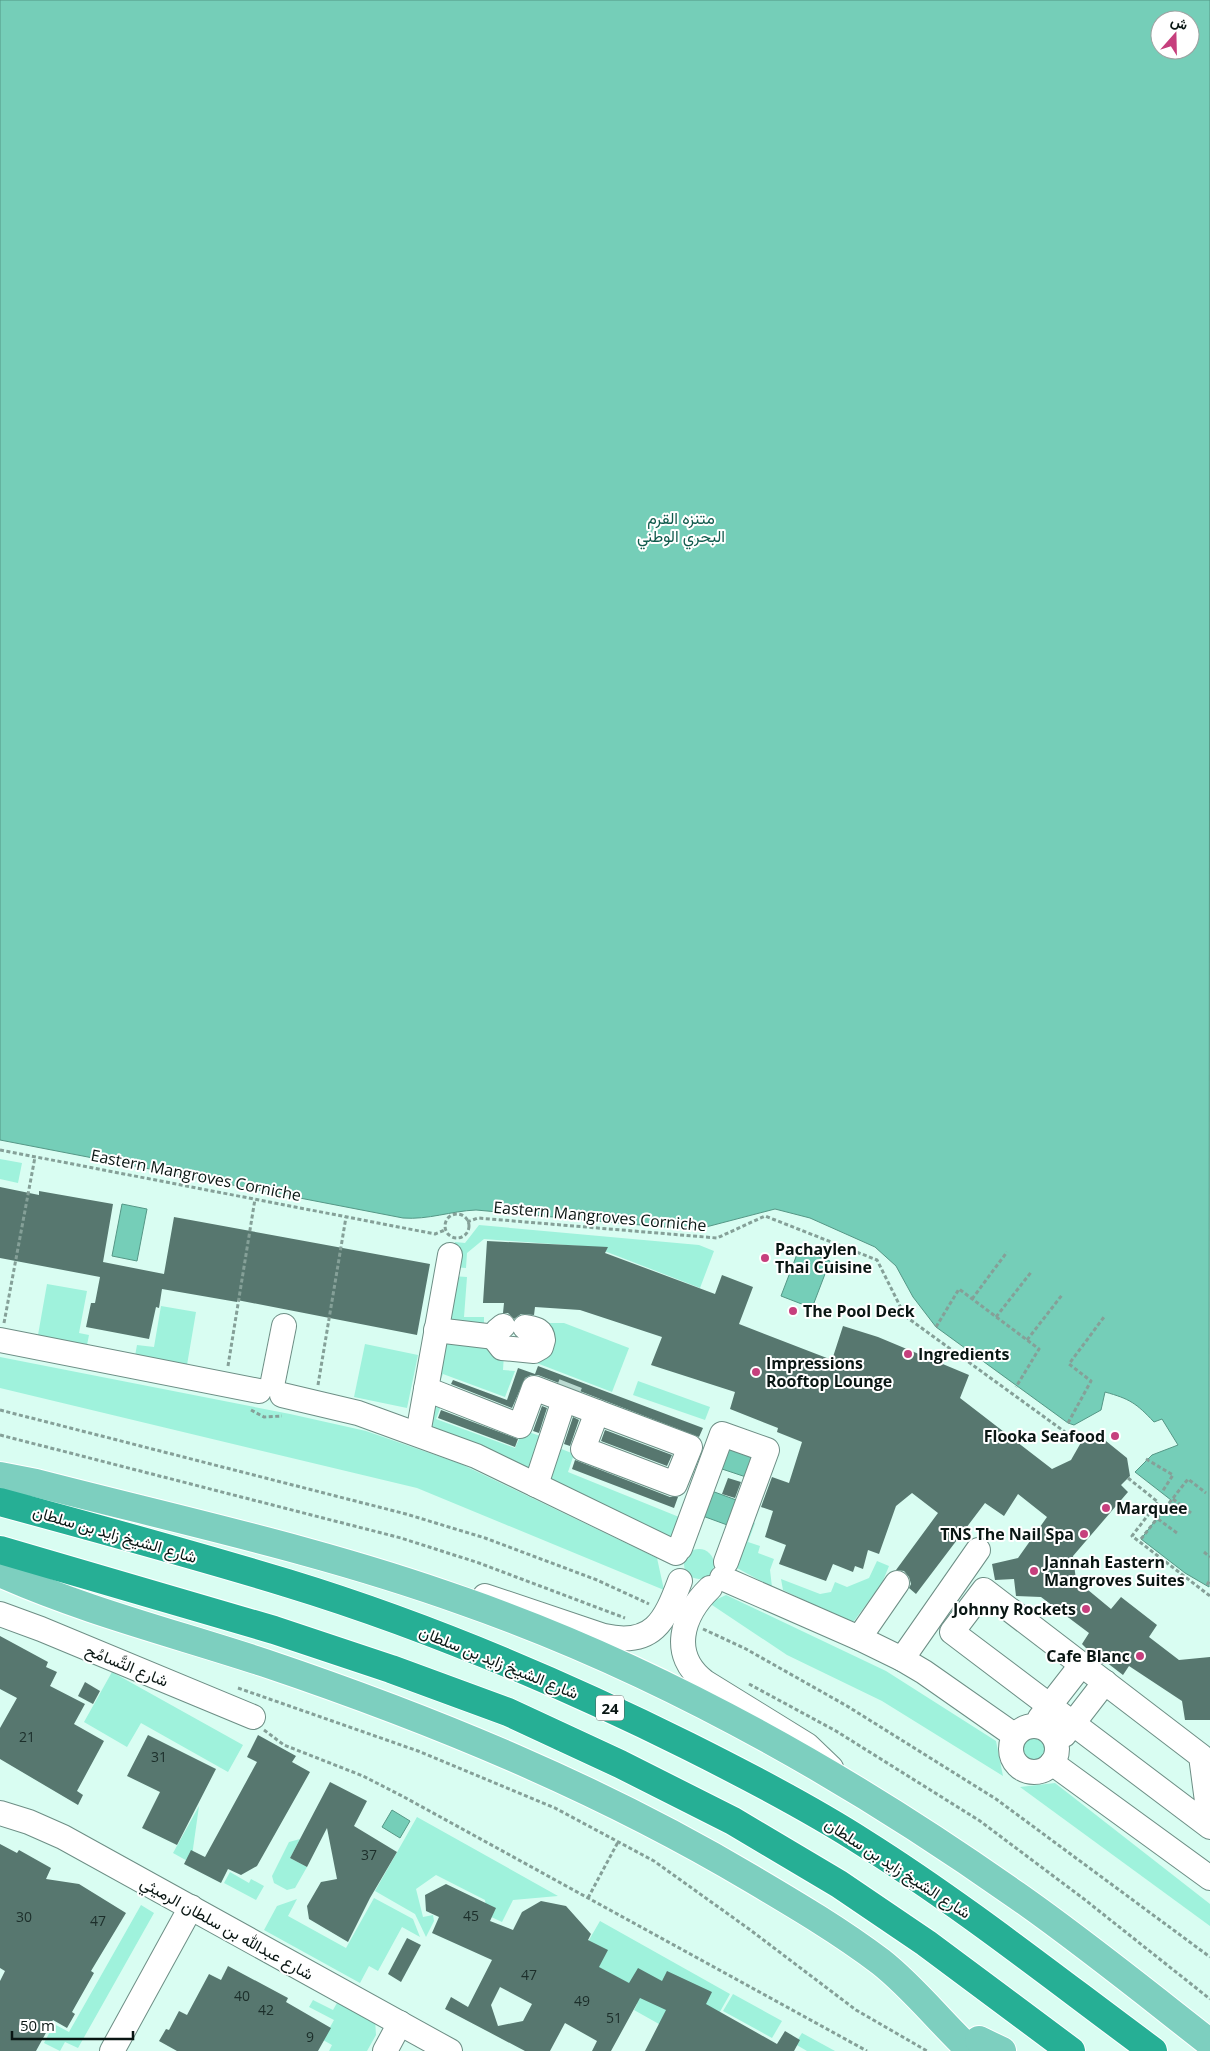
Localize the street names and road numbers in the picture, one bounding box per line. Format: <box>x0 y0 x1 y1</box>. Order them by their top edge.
street label: Eastern Mangroves Corniche <box>89 1144 303 1206</box>
street label: Eastern Mangroves Corniche <box>493 1196 707 1236</box>
street label: شارع الشيخ زايد بن سلطان <box>30 1500 200 1569</box>
street label: شارع الشيخ زايد بن سلطان <box>416 1620 582 1705</box>
street label: شارع التَّسامُح <box>82 1638 172 1693</box>
road number: 24 <box>596 1696 624 1720</box>
street label: شارع الشيخ زايد بن سلطان <box>820 1813 975 1924</box>
street label: شارع عبدالله بن سلطان الرميثي <box>135 1871 318 1987</box>

